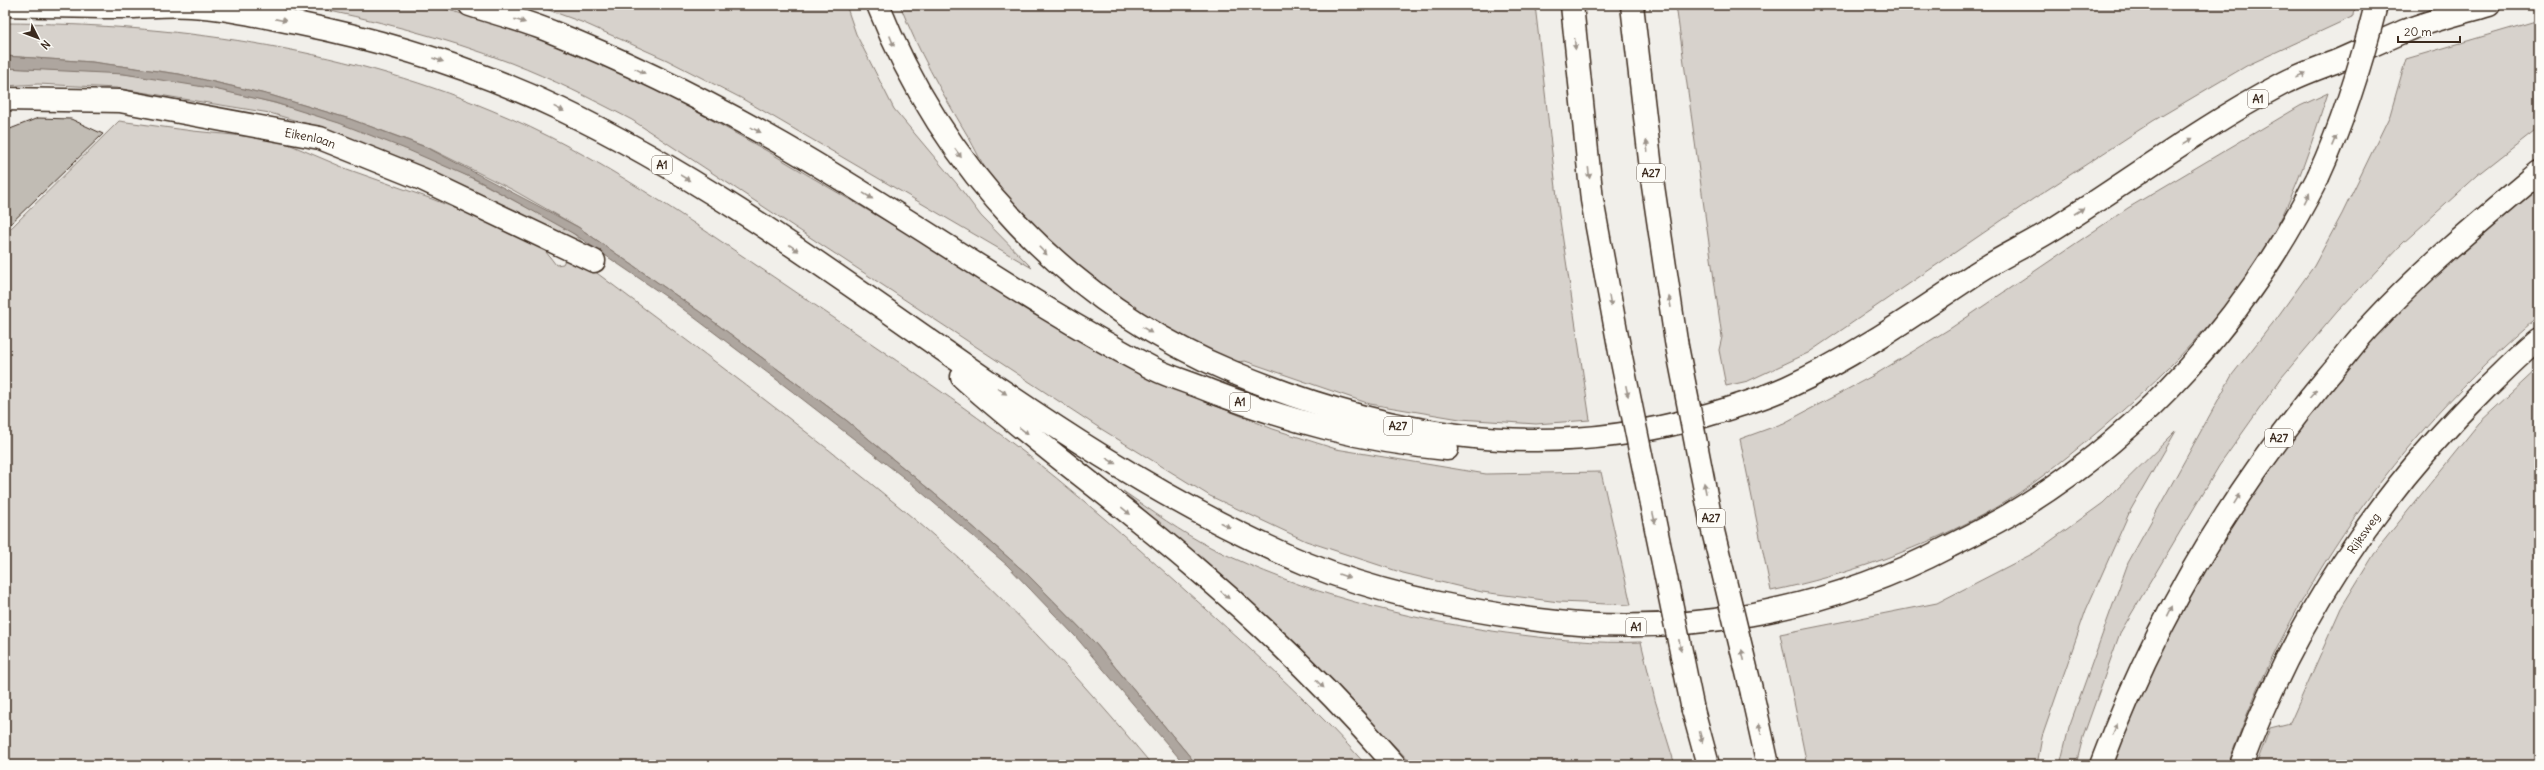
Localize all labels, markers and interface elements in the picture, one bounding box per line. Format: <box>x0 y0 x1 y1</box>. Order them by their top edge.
one-way arrow <box>275 17 287 23</box>
north arrow <box>18 18 58 58</box>
one-way arrow <box>514 18 526 24</box>
scale bar <box>2398 18 2460 44</box>
text: 20 m <box>2404 24 2432 39</box>
one-way arrow <box>890 36 896 48</box>
text: N <box>38 37 53 52</box>
one-way arrow <box>1571 38 1578 50</box>
one-way arrow <box>433 58 445 64</box>
one-way arrow <box>634 67 646 74</box>
one-way arrow <box>2295 73 2306 79</box>
road number: A1 <box>2248 90 2268 108</box>
one-way arrow <box>553 106 565 112</box>
street label: Eikenlaan <box>284 124 338 151</box>
one-way arrow <box>750 127 762 133</box>
one-way arrow <box>2332 135 2338 147</box>
one-way arrow <box>2182 137 2194 144</box>
one-way arrow <box>1644 140 1650 152</box>
one-way arrow <box>954 148 962 158</box>
road number: A1 <box>652 156 672 174</box>
road number: A27 <box>1637 164 1665 182</box>
one-way arrow <box>1586 167 1592 179</box>
one-way arrow <box>679 175 691 182</box>
one-way arrow <box>863 192 873 200</box>
one-way arrow <box>2304 192 2310 204</box>
one-way arrow <box>2074 207 2084 215</box>
one-way arrow <box>789 244 800 252</box>
one-way arrow <box>1038 246 1048 256</box>
one-way arrow <box>1608 295 1614 307</box>
one-way arrow <box>1667 296 1673 308</box>
one-way arrow <box>1141 326 1153 333</box>
one-way arrow <box>1625 384 1631 397</box>
one-way arrow <box>997 387 1007 395</box>
one-way arrow <box>2309 389 2318 400</box>
road number: A1 <box>1230 393 1250 411</box>
road number: A27 <box>1384 417 1412 435</box>
one-way arrow <box>1018 427 1029 435</box>
road number: A27 <box>2265 429 2293 447</box>
one-way arrow <box>1105 458 1117 465</box>
one-way arrow <box>1702 481 1708 494</box>
one-way arrow <box>2233 493 2240 505</box>
one-way arrow <box>1121 507 1132 516</box>
road number: A27 <box>1697 509 1725 527</box>
street label: Rijksweg <box>2343 509 2383 556</box>
one-way arrow <box>1651 512 1657 524</box>
one-way arrow <box>1219 522 1230 528</box>
one-way arrow <box>1338 574 1350 580</box>
one-way arrow <box>1221 590 1230 599</box>
one-way arrow <box>2167 605 2173 616</box>
road number: A1 <box>1626 618 1646 636</box>
one-way arrow <box>1677 639 1683 651</box>
one-way arrow <box>1739 649 1745 662</box>
one-way arrow <box>1315 679 1325 689</box>
one-way arrow <box>1756 723 1762 735</box>
one-way arrow <box>2112 723 2118 734</box>
one-way arrow <box>1698 731 1704 744</box>

